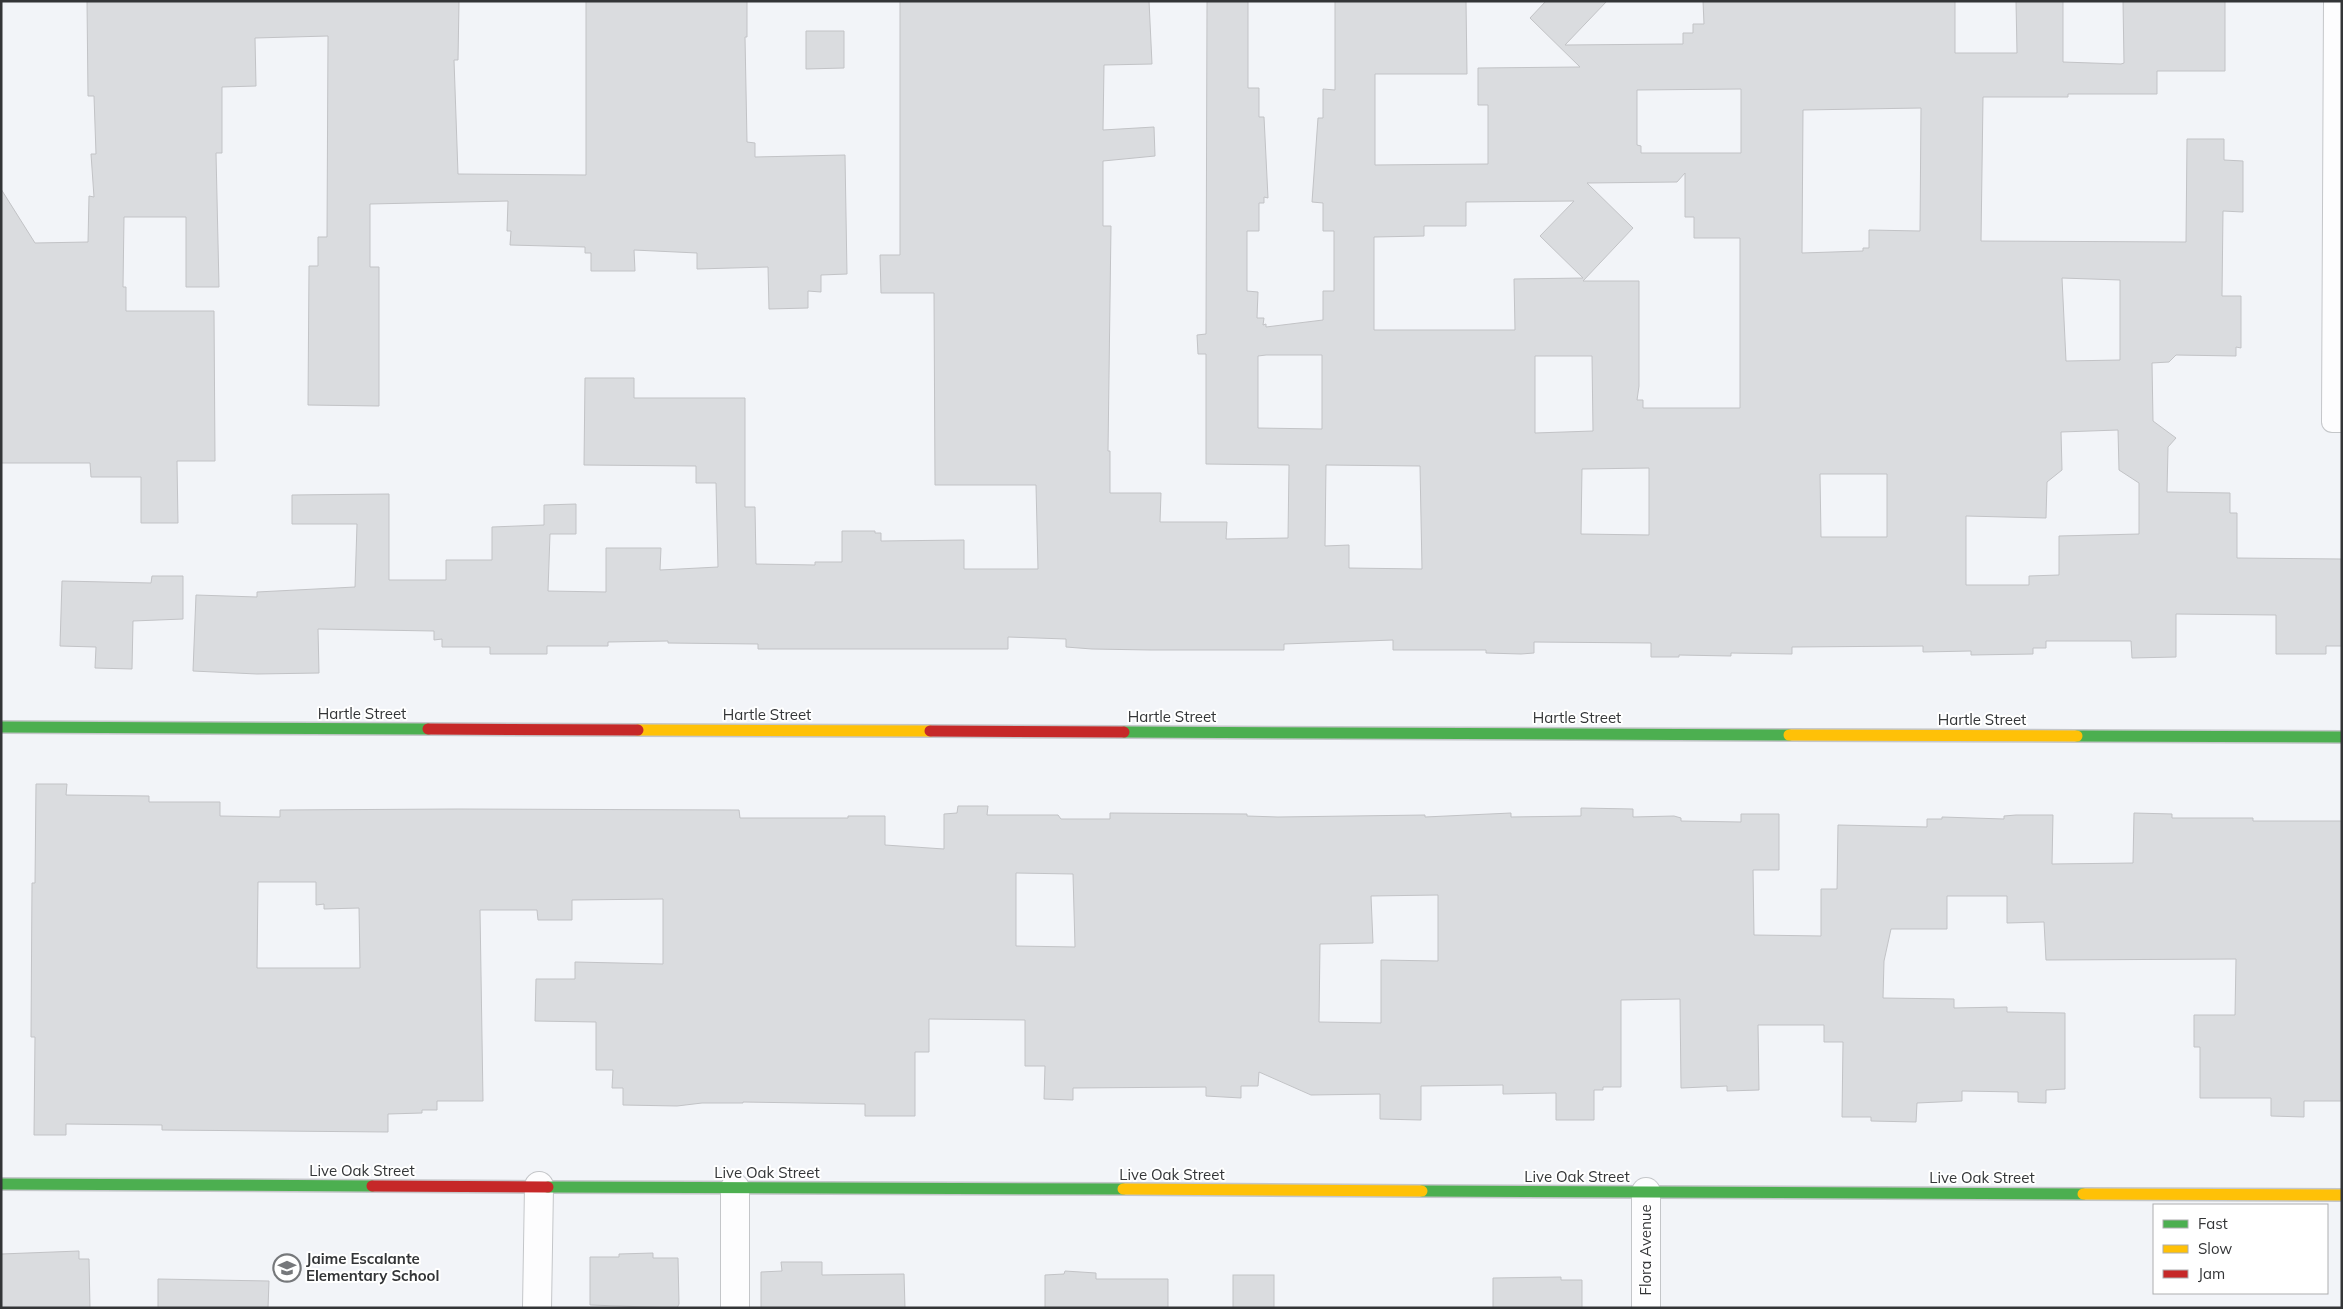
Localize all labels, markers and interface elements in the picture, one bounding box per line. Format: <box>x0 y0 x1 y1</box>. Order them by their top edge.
street label: Hartle Street <box>318 704 406 723</box>
street label: Hartle Street <box>723 705 811 724</box>
street label: Hartle Street <box>1128 707 1216 726</box>
street label: Hartle Street <box>1533 708 1621 727</box>
street label: Hartle Street <box>1938 710 2026 729</box>
street label: Live Oak Street <box>309 1161 415 1180</box>
street label: Live Oak Street <box>714 1163 820 1182</box>
street label: Live Oak Street <box>1119 1165 1225 1184</box>
street label: Live Oak Street <box>1524 1167 1630 1186</box>
street label: Live Oak Street <box>1929 1168 2035 1187</box>
street label: Flora Avenue <box>1636 1204 1655 1296</box>
legend <box>2153 1204 2328 1294</box>
text: Fast <box>2198 1214 2228 1233</box>
text: Slow <box>2198 1239 2232 1258</box>
place label: Jaime Escalante Elementary School <box>306 1249 439 1285</box>
school or university icon: Jaime Escalante Elementary School <box>272 1253 302 1283</box>
text: Jam <box>2198 1264 2225 1283</box>

